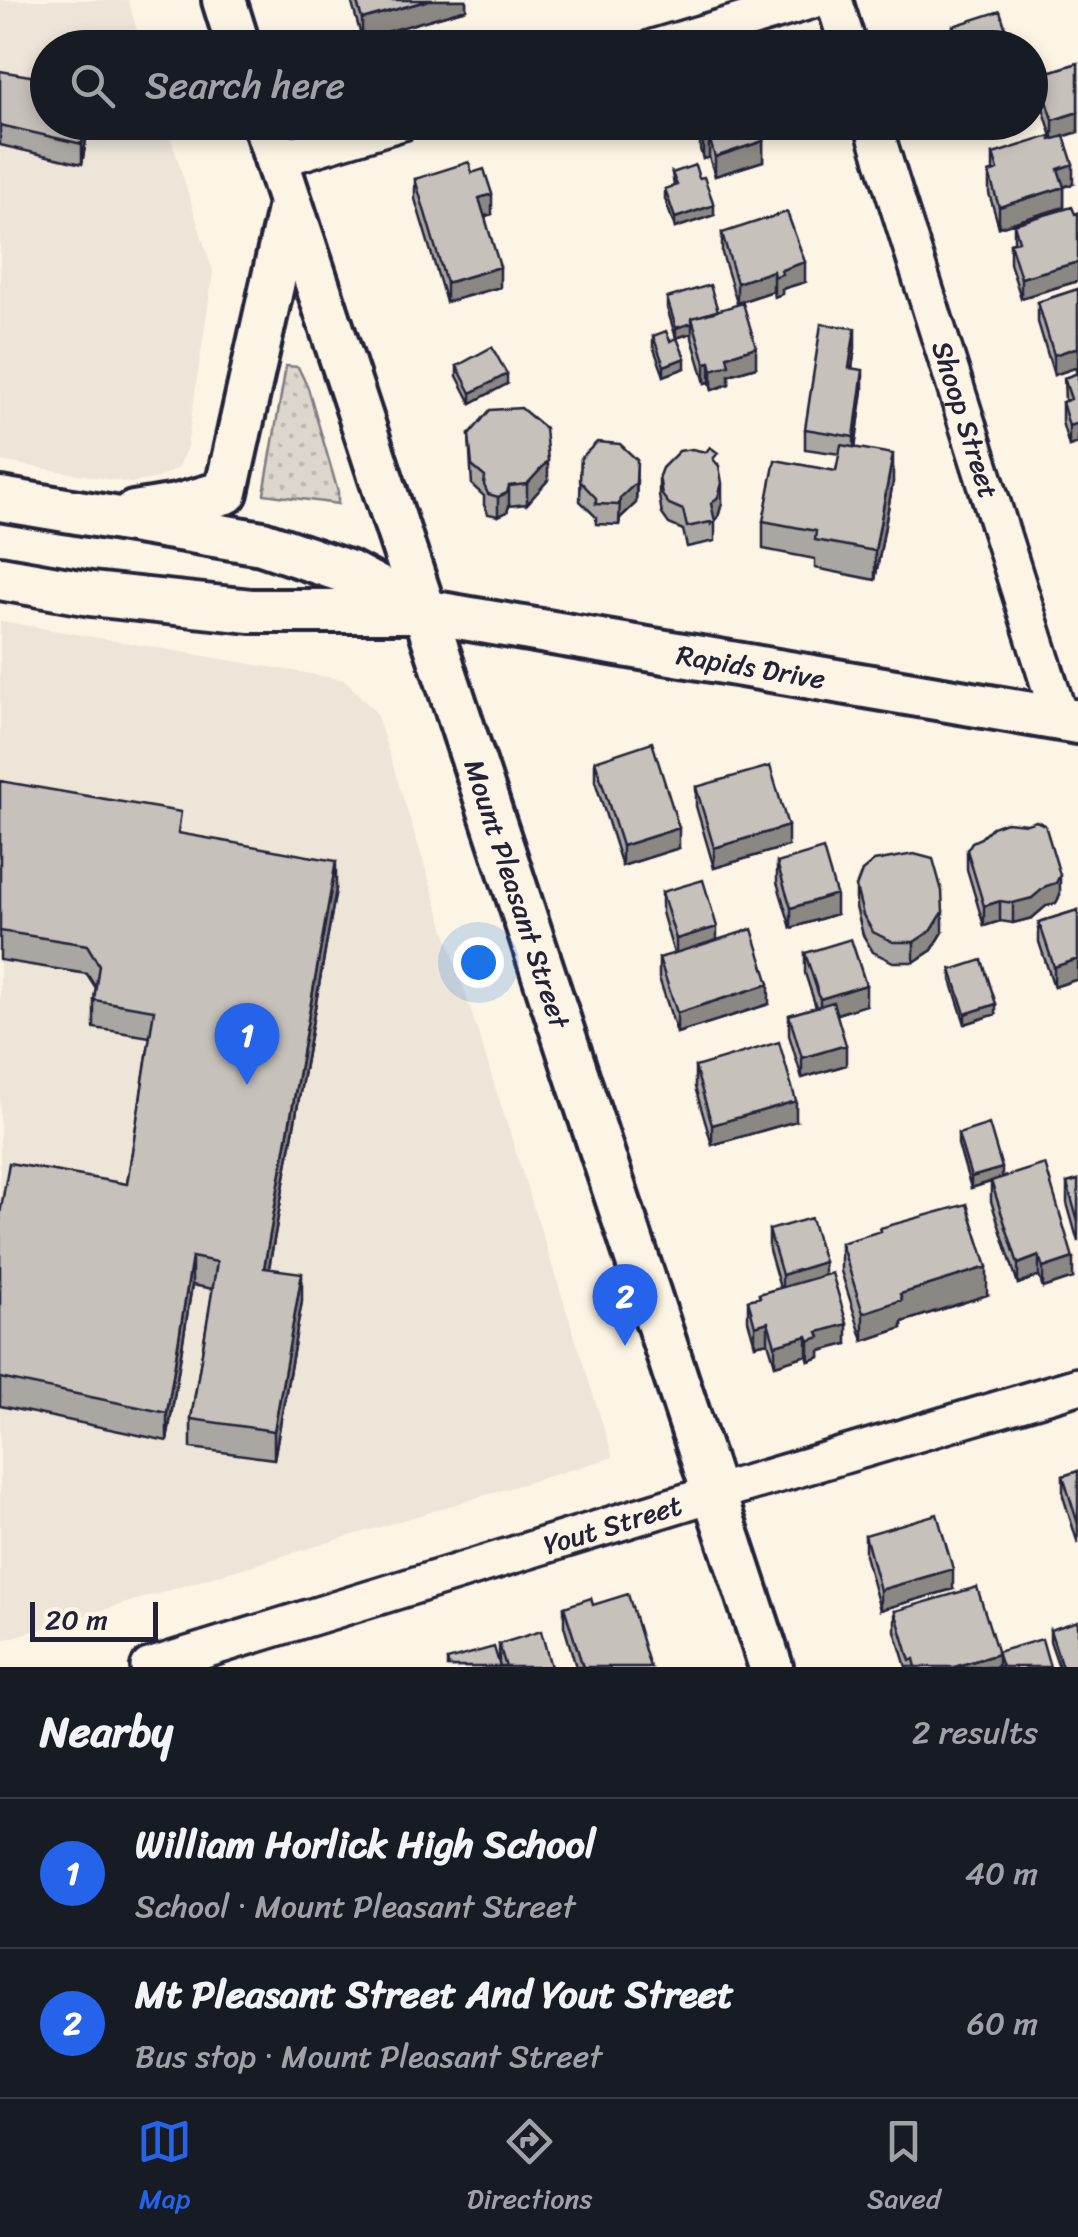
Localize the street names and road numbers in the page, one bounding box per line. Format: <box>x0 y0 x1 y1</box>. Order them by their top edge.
street label: Shoop Street <box>917 334 1013 505</box>
street label: Rapids Drive <box>673 630 829 704</box>
street label: Mount Pleasant Street <box>450 753 584 1036</box>
street label: Yout Street <box>537 1481 688 1569</box>

